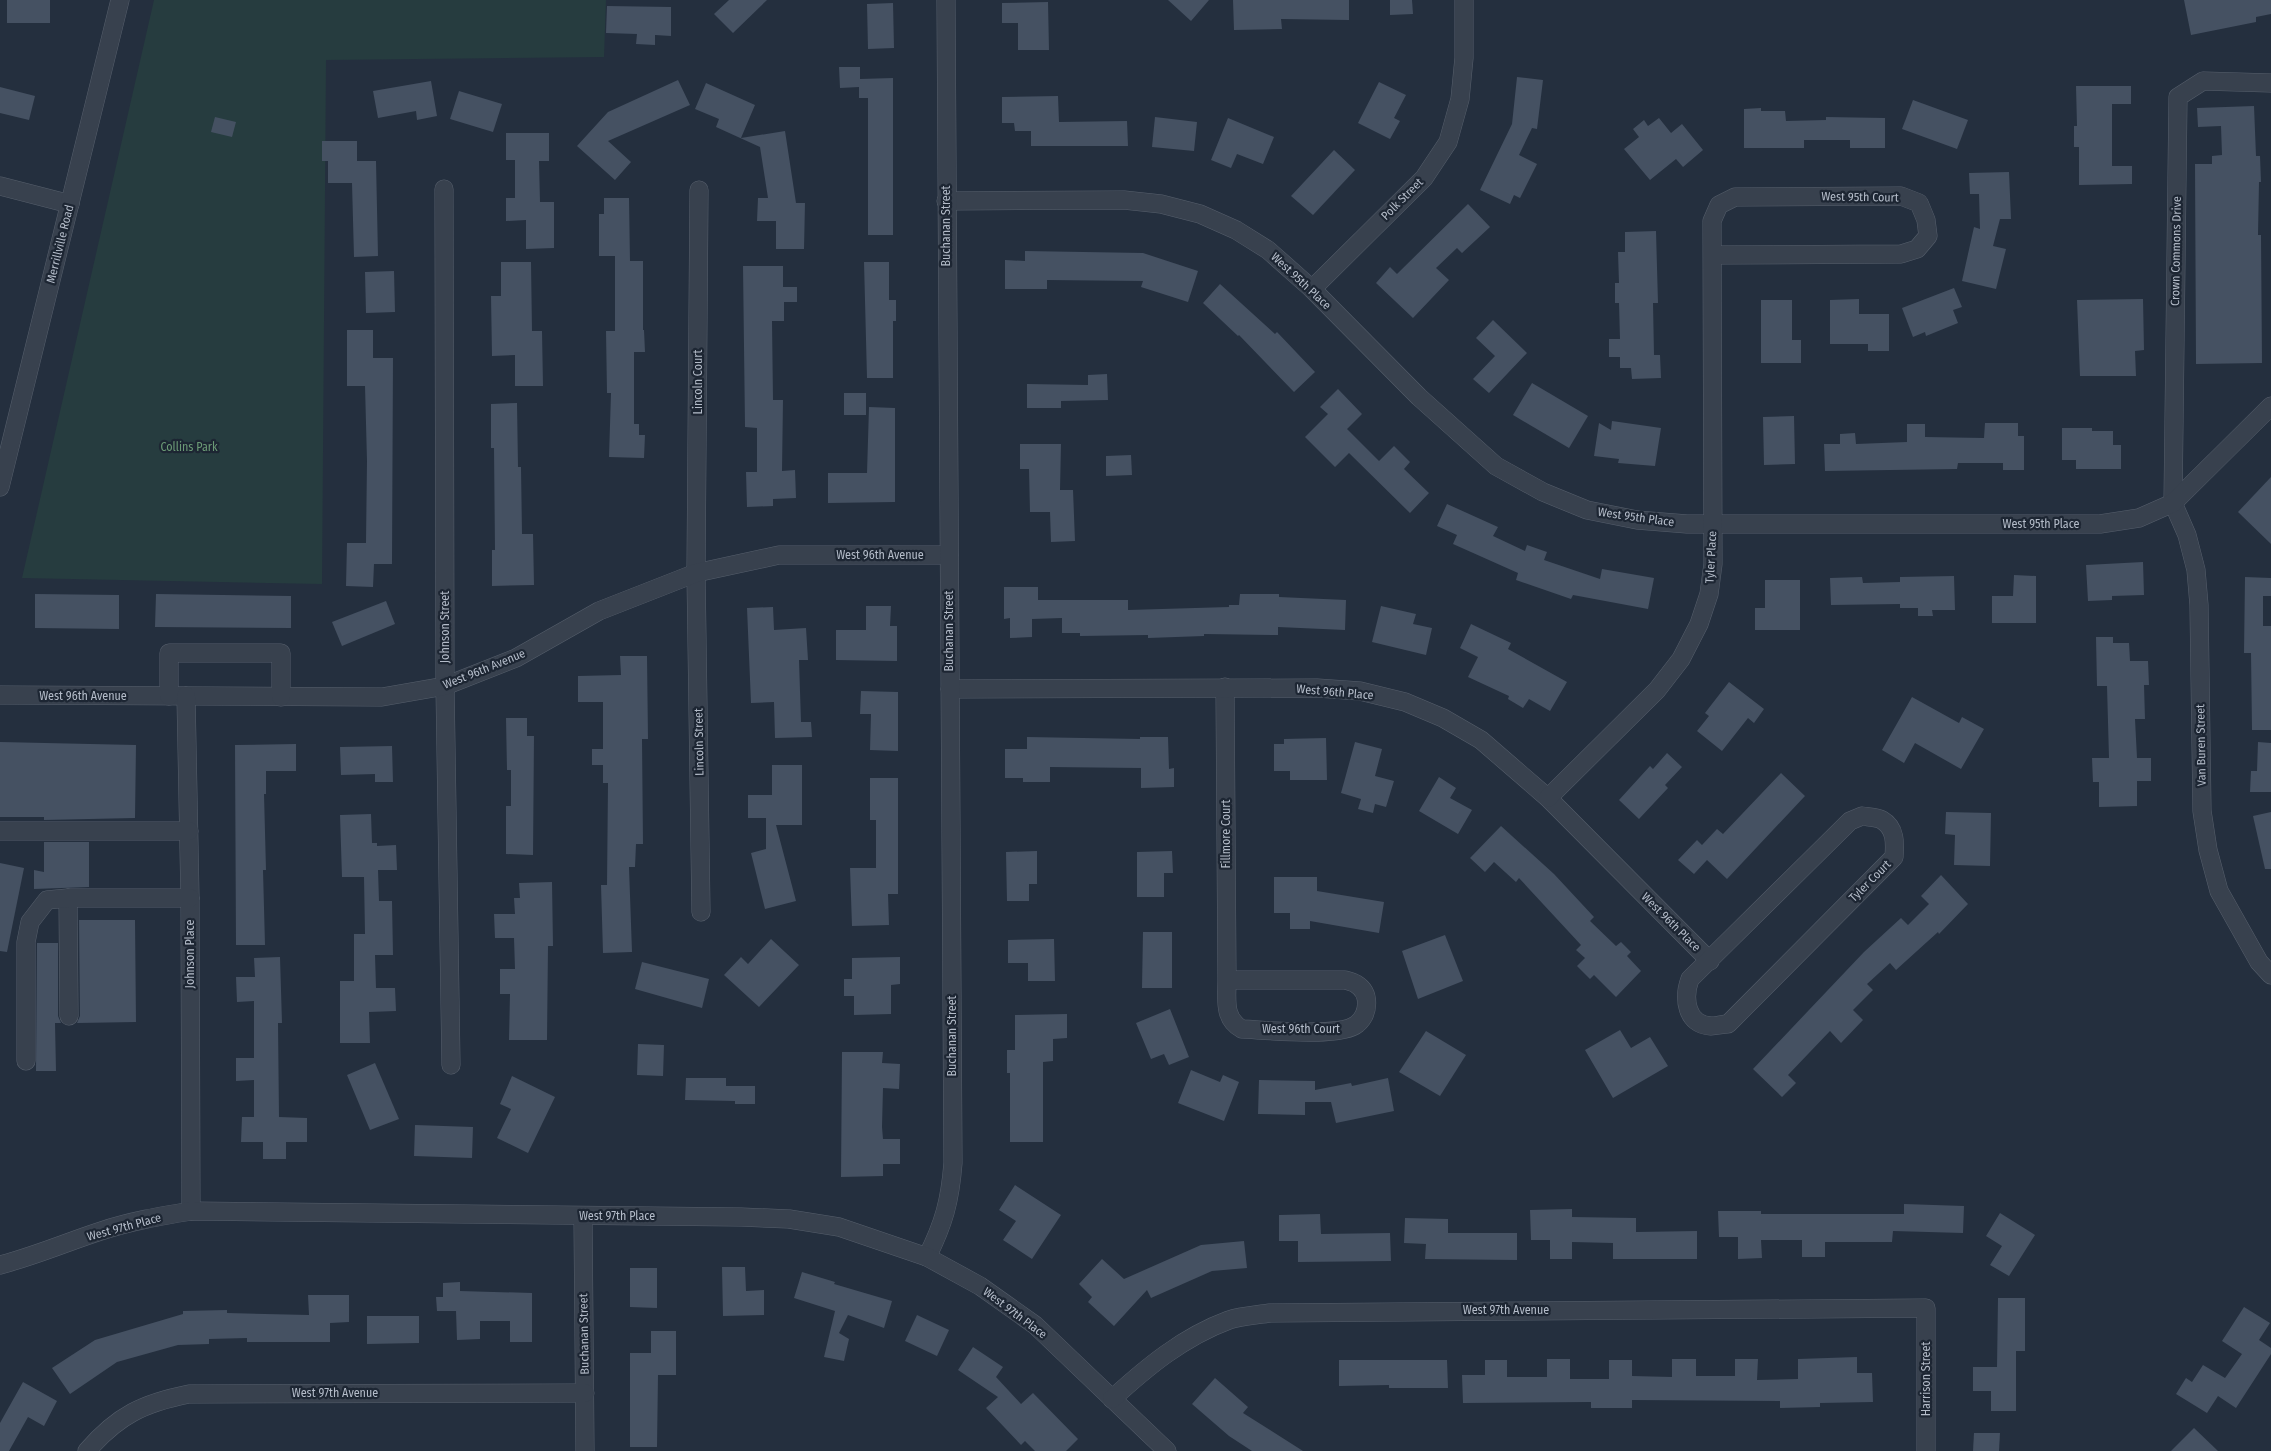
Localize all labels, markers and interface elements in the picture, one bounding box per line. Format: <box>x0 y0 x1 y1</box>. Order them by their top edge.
street label: Polk Street <box>1378 175 1426 223</box>
street label: Buchanan Street <box>939 185 953 267</box>
street label: West 95th Court <box>1821 189 1899 205</box>
street label: Crown Commons Drive <box>2168 196 2184 306</box>
street label: Merrillville Road <box>43 203 77 285</box>
street label: West 95th Place <box>1268 250 1334 312</box>
street label: Lincoln Court <box>691 350 705 414</box>
park label: Collins Park <box>160 440 218 454</box>
street label: West 95th Place <box>1597 505 1675 529</box>
street label: West 95th Place <box>2003 517 2080 531</box>
street label: Tyler Place <box>1703 530 1719 584</box>
street label: West 96th Avenue <box>836 548 924 562</box>
street label: Buchanan Street <box>942 590 956 672</box>
street label: Johnson Street <box>438 591 452 663</box>
street label: West 96th Avenue <box>441 646 527 692</box>
street label: West 96th Place <box>1296 682 1374 702</box>
street label: West 96th Avenue <box>39 689 127 703</box>
street label: Van Buren Street <box>2193 704 2209 786</box>
street label: Lincoln Street <box>691 708 707 776</box>
street label: Fillmore Court <box>1219 799 1233 868</box>
street label: Tyler Court <box>1846 857 1894 905</box>
street label: West 96th Place <box>1639 890 1703 954</box>
street label: Johnson Place <box>183 920 197 988</box>
street label: Buchanan Street <box>945 995 959 1077</box>
street label: West 96th Court <box>1262 1022 1340 1036</box>
street label: West 97th Place <box>579 1209 655 1223</box>
street label: West 97th Place <box>85 1210 163 1244</box>
street label: West 97th Place <box>980 1284 1050 1342</box>
street label: Buchanan Street <box>576 1293 592 1375</box>
street label: West 97th Avenue <box>1463 1303 1549 1317</box>
street label: Harrison Street <box>1919 1342 1933 1416</box>
street label: West 97th Avenue <box>292 1386 378 1400</box>

